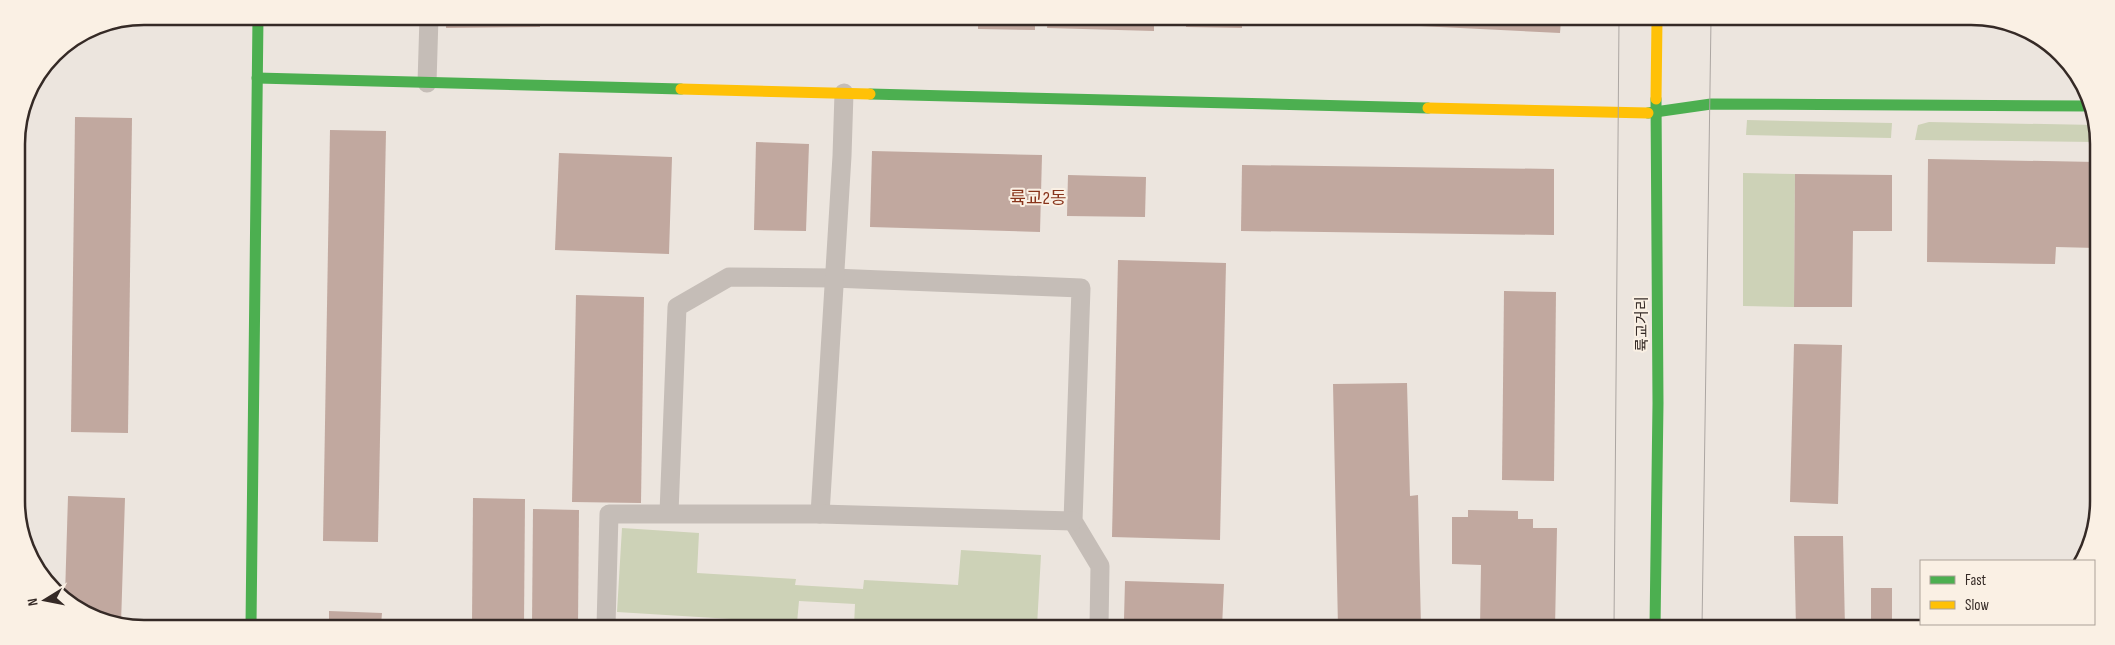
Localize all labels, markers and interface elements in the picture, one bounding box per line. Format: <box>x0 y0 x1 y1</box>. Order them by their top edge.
district label: 륙교2동 <box>1009 188 1067 209</box>
street label: 륙교거리 <box>1633 296 1652 352</box>
legend <box>1920 560 2095 625</box>
text: Fast <box>1965 571 1987 590</box>
north arrow <box>20 575 70 625</box>
text: Slow <box>1965 596 1989 615</box>
text: N <box>24 597 42 607</box>

